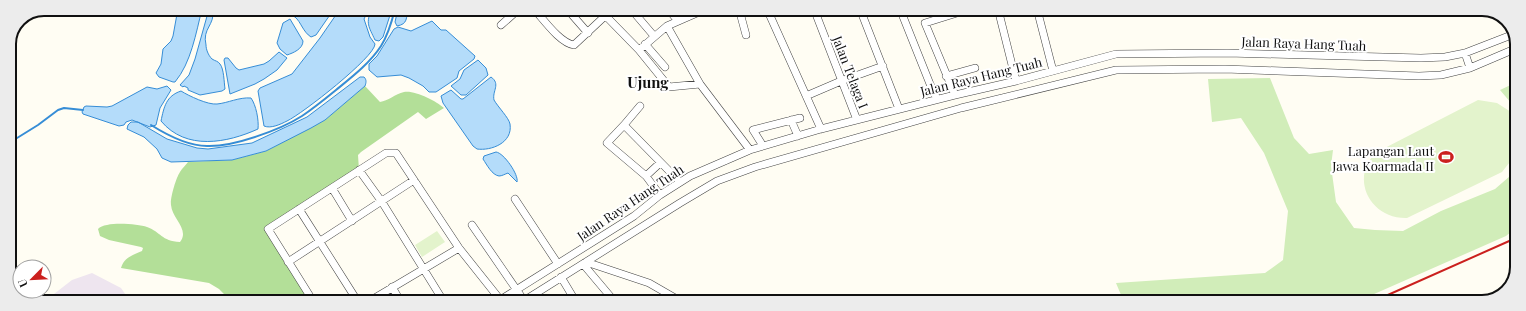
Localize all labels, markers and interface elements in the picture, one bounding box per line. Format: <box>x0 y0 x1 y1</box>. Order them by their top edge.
street label: Jalan Telaga I <box>829 32 873 111</box>
street label: Jalan Raya Hang Tuah <box>1240 32 1367 54</box>
street label: Jalan Raya Hang Tuah <box>917 53 1044 100</box>
district label: Ujung <box>627 72 669 92</box>
place label: Lapangan Laut Jawa Koarmada II <box>1331 142 1434 174</box>
sports icon: Lapangan Laut Jawa Koarmada II <box>1437 148 1455 166</box>
street label: Jalan Raya Hang Tuah <box>573 160 687 245</box>
north arrow <box>12 259 52 299</box>
text: U <box>14 276 31 290</box>

